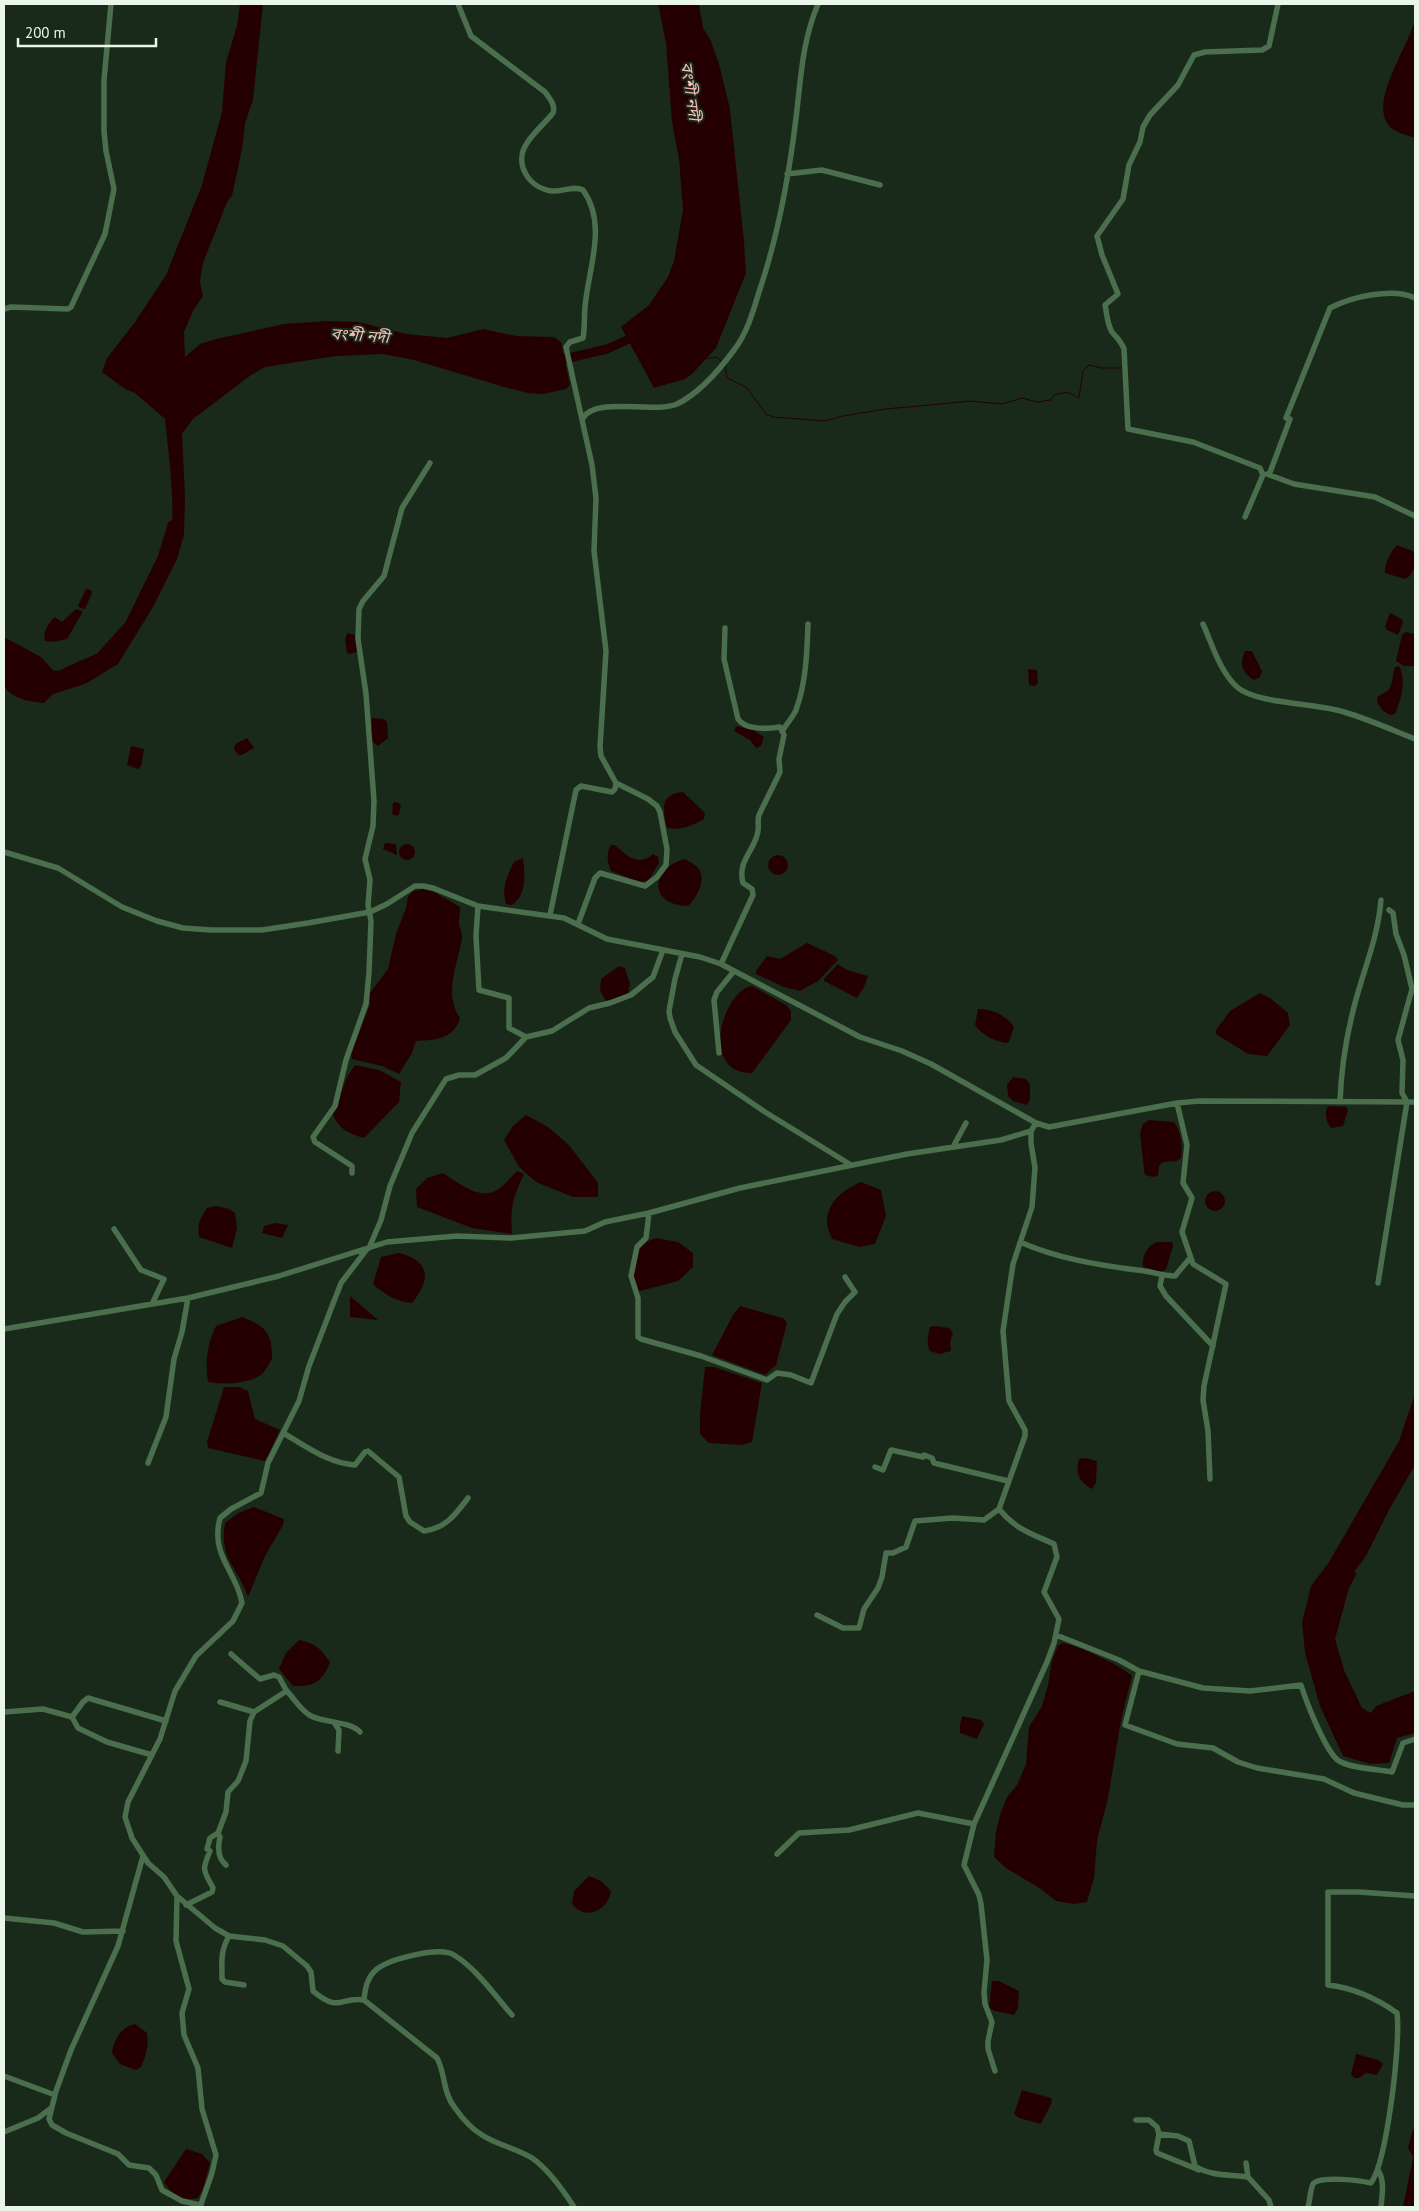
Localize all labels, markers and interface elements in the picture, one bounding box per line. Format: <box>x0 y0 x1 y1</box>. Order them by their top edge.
scale bar <box>18 15 155 47</box>
text: 200 m <box>25 23 66 42</box>
water label: বংশী নদী <box>677 61 705 124</box>
water label: বংশী নদী <box>330 323 393 347</box>

